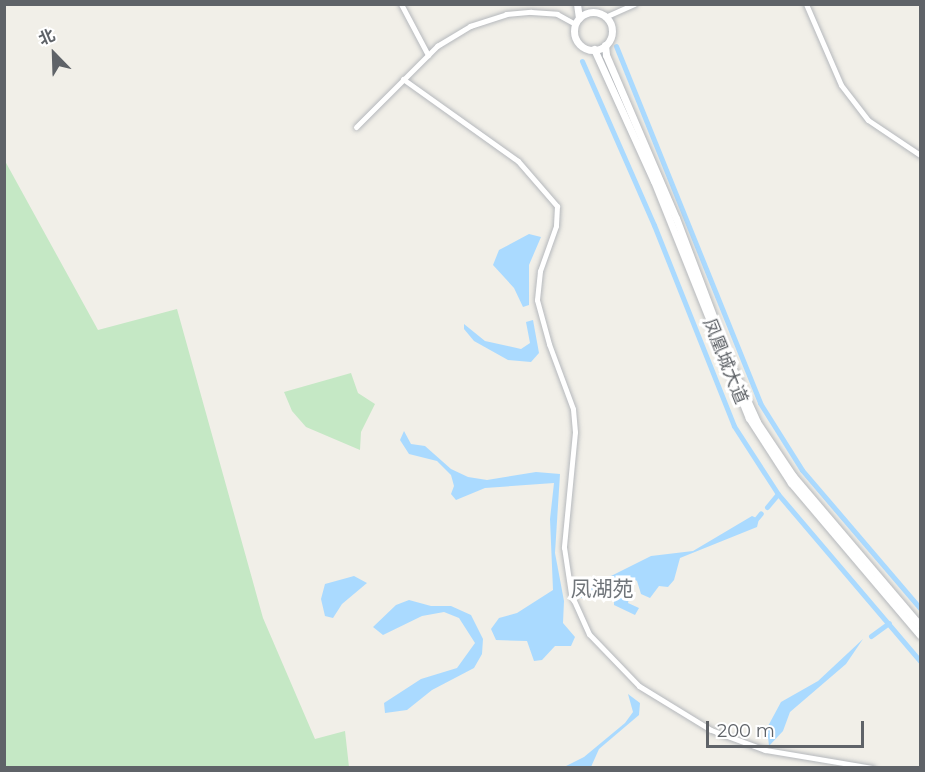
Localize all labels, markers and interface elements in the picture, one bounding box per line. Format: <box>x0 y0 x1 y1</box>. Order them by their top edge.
north arrow <box>24 24 84 84</box>
text: 北 <box>36 25 58 49</box>
street label: 凤凰城大道 <box>698 315 752 407</box>
district label: 凤湖苑 <box>571 576 633 602</box>
scale bar <box>709 709 866 747</box>
text: 200 m <box>717 720 775 742</box>

